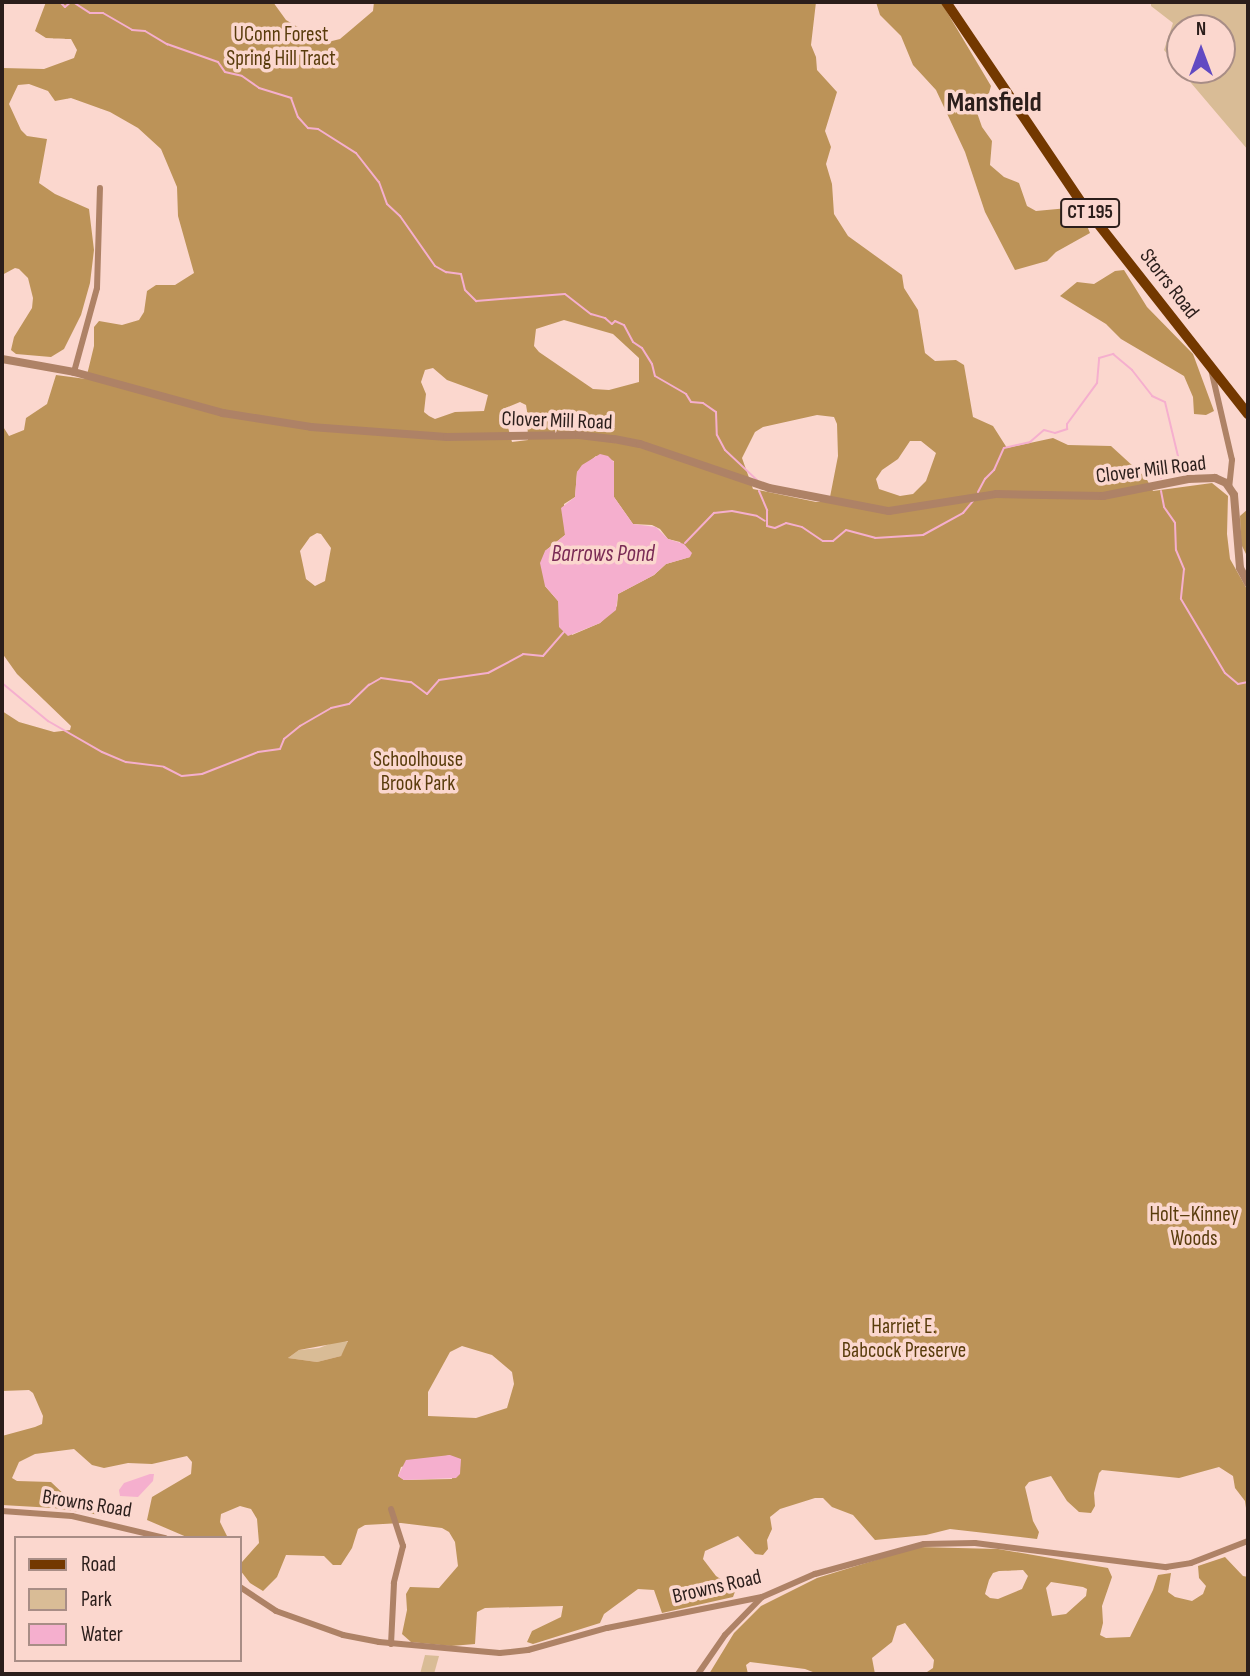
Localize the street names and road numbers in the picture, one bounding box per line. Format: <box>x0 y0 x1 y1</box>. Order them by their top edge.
road number: CT 195 <box>1058 197 1122 228</box>
street label: Storrs Road <box>1134 244 1204 324</box>
street label: Clover Mill Road <box>501 406 613 436</box>
street label: Clover Mill Road <box>1094 451 1208 489</box>
street label: Browns Road <box>40 1484 134 1524</box>
street label: Browns Road <box>670 1565 764 1609</box>

